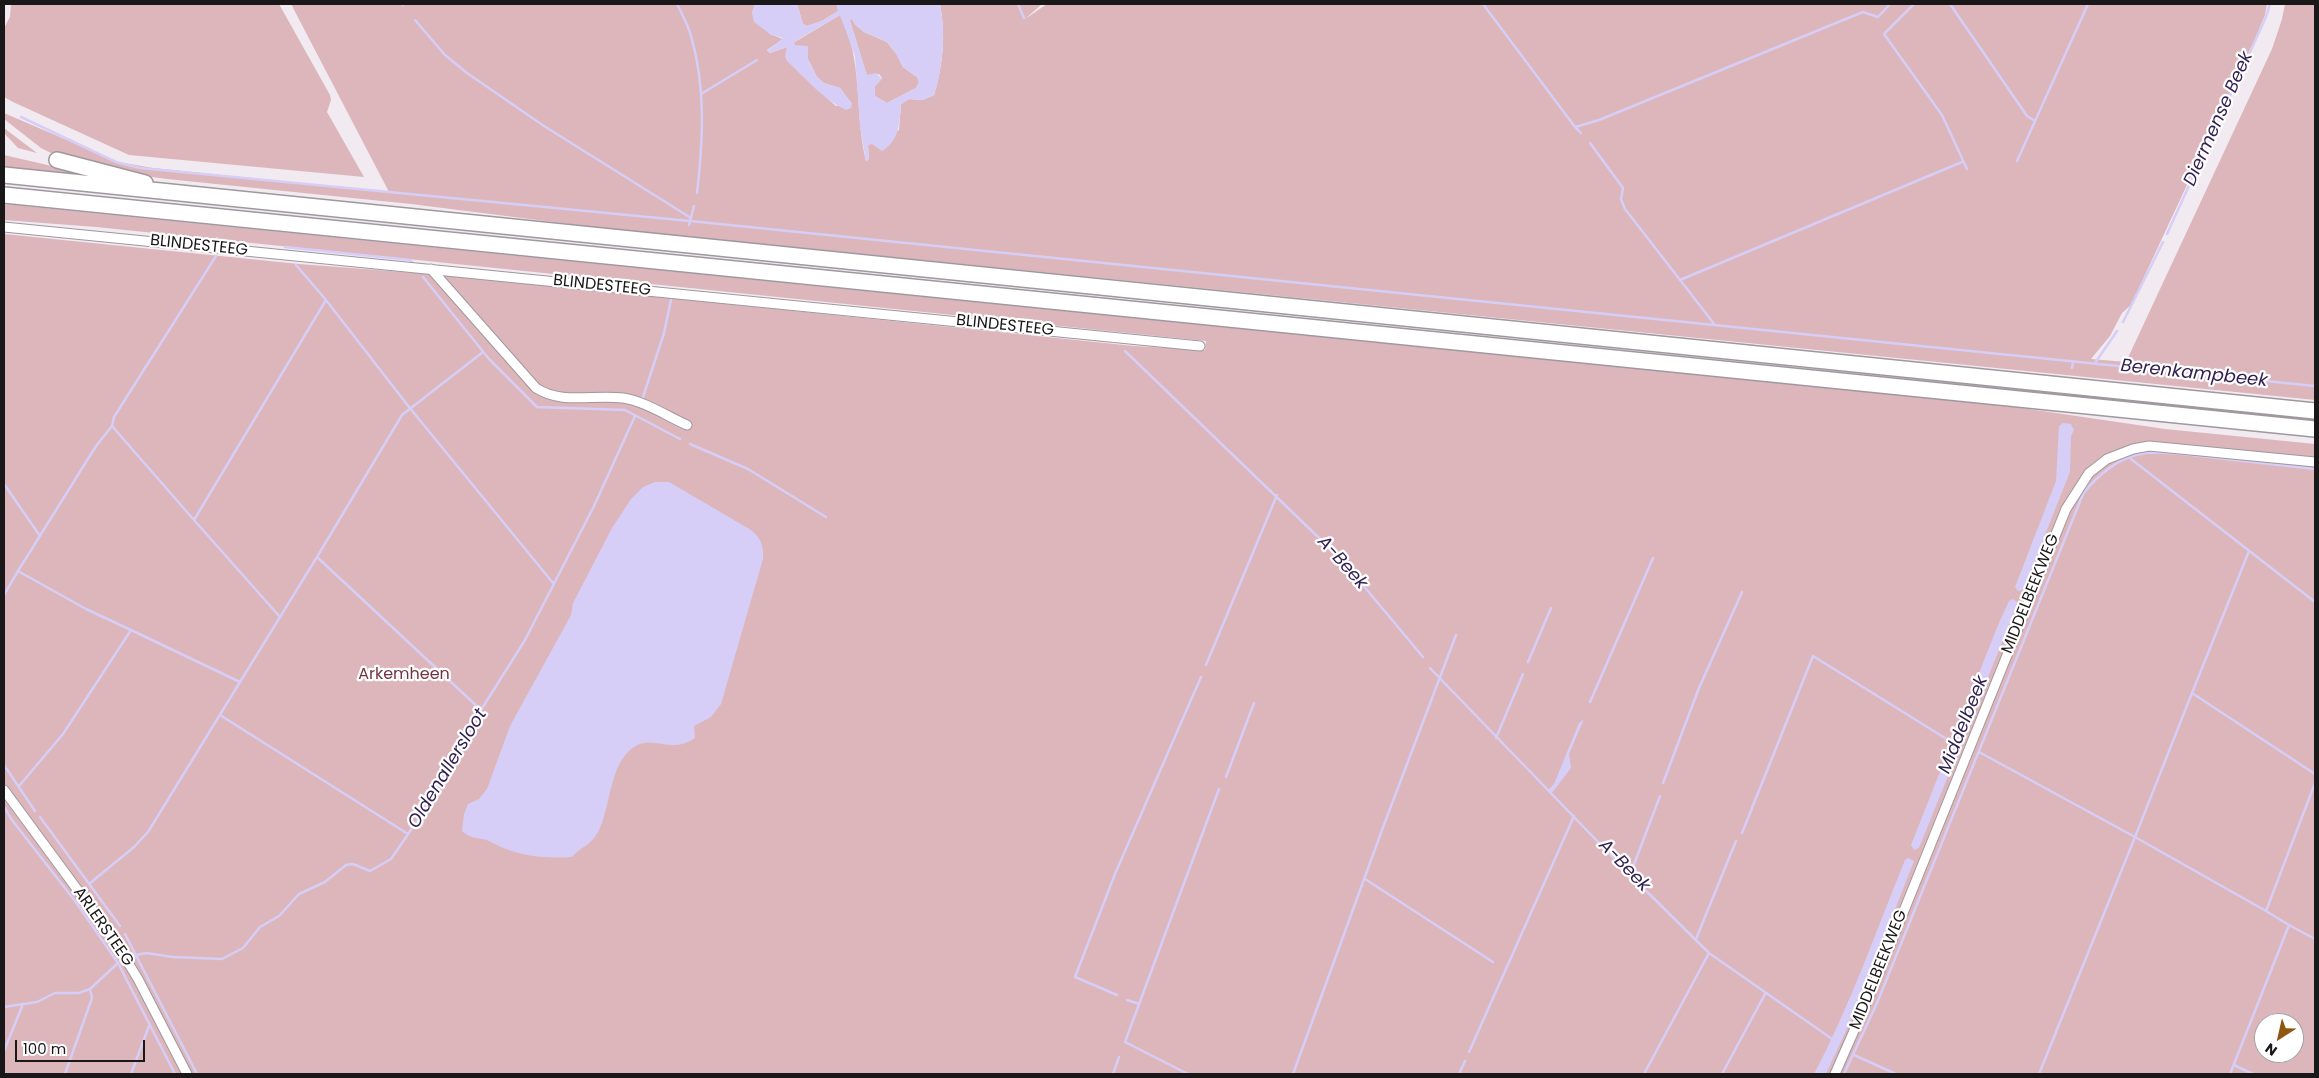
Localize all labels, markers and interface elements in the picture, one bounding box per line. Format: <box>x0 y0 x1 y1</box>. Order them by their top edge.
water label: Diermense Beek <box>2180 48 2258 190</box>
street label: BLINDESTEEG <box>149 231 249 261</box>
street label: BLINDESTEEG <box>552 271 652 301</box>
street label: BLINDESTEEG <box>955 311 1055 341</box>
water label: Berenkampbeek <box>2120 356 2268 392</box>
street label: MIDDELBEEKWEG <box>1998 531 2064 657</box>
water label: A-Beek <box>1312 532 1372 594</box>
park label: Arkemheen <box>358 665 450 685</box>
water label: Middelbeek <box>1935 673 1993 777</box>
water label: Oldenallersloot <box>404 705 492 833</box>
water label: A-Beek <box>1594 835 1654 897</box>
street label: ARLERSTEEG <box>69 884 137 970</box>
street label: MIDDELBEEKWEG <box>1846 907 1912 1033</box>
north arrow <box>2254 1013 2304 1063</box>
scale bar <box>18 1030 148 1062</box>
text: 100 m <box>23 1038 66 1059</box>
text: N <box>2261 1038 2281 1061</box>

